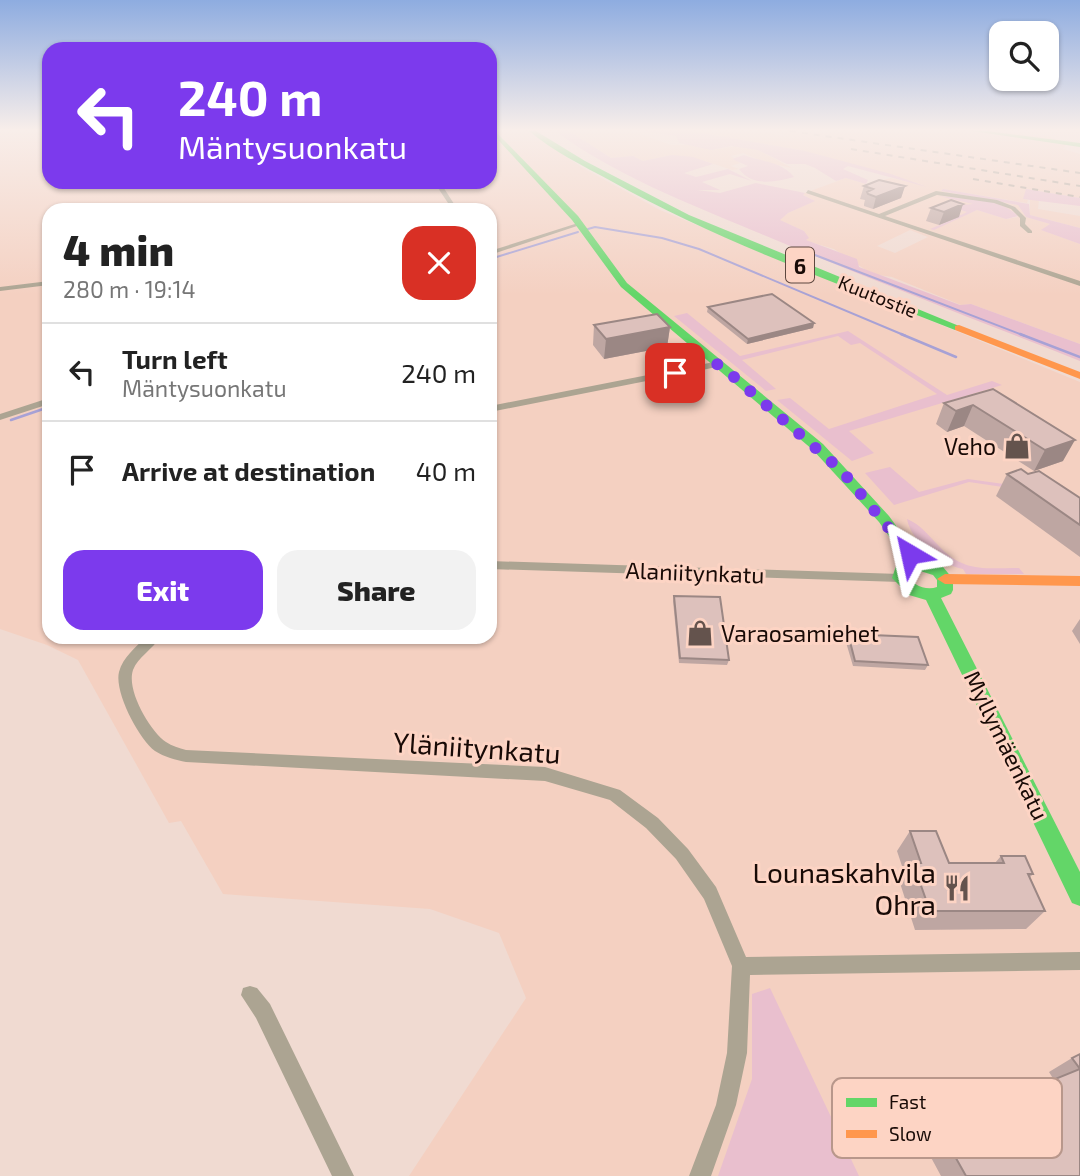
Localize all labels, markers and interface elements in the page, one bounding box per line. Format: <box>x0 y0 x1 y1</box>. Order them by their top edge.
map controls <box>989 21 1059 91</box>
button: search <box>989 21 1059 91</box>
text: 240 m <box>178 67 322 126</box>
icon: left <box>63 70 154 161</box>
text: Mäntysuonkatu <box>178 127 407 165</box>
text: 4 min <box>63 224 174 274</box>
button: close <box>402 226 476 300</box>
road number: 6 <box>786 247 814 282</box>
street label: Kuutostie <box>835 270 921 322</box>
text: 280 m · 19:14 <box>63 275 196 303</box>
text: Turn left <box>122 343 228 374</box>
pin <box>645 343 705 403</box>
icon: left <box>63 353 101 391</box>
icon: arrive <box>656 354 694 392</box>
text: 240 m <box>401 357 476 388</box>
text: Mäntysuonkatu <box>122 374 287 402</box>
shop icon: Veho <box>1002 431 1032 461</box>
place label: Veho <box>944 432 996 460</box>
icon: arrive <box>63 451 101 489</box>
text: Arrive at destination <box>122 455 375 486</box>
text: 40 m <box>416 455 476 486</box>
position arrow <box>873 517 947 591</box>
button: Exit <box>63 550 263 630</box>
button: Share <box>277 550 476 630</box>
street label: Alaniitynkatu <box>625 556 765 588</box>
shop icon: Varaosamiehet <box>685 618 715 648</box>
place label: Varaosamiehet <box>721 619 879 647</box>
street label: Myllymäenkatu <box>959 666 1055 824</box>
street label: Yläniitynkatu <box>392 724 562 770</box>
place label: Lounaskahvila Ohra <box>753 855 936 921</box>
restaurant icon: Lounaskahvila Ohra <box>942 873 972 903</box>
legend <box>832 1078 1062 1158</box>
text: Fast <box>889 1090 926 1113</box>
text: Slow <box>889 1122 932 1145</box>

